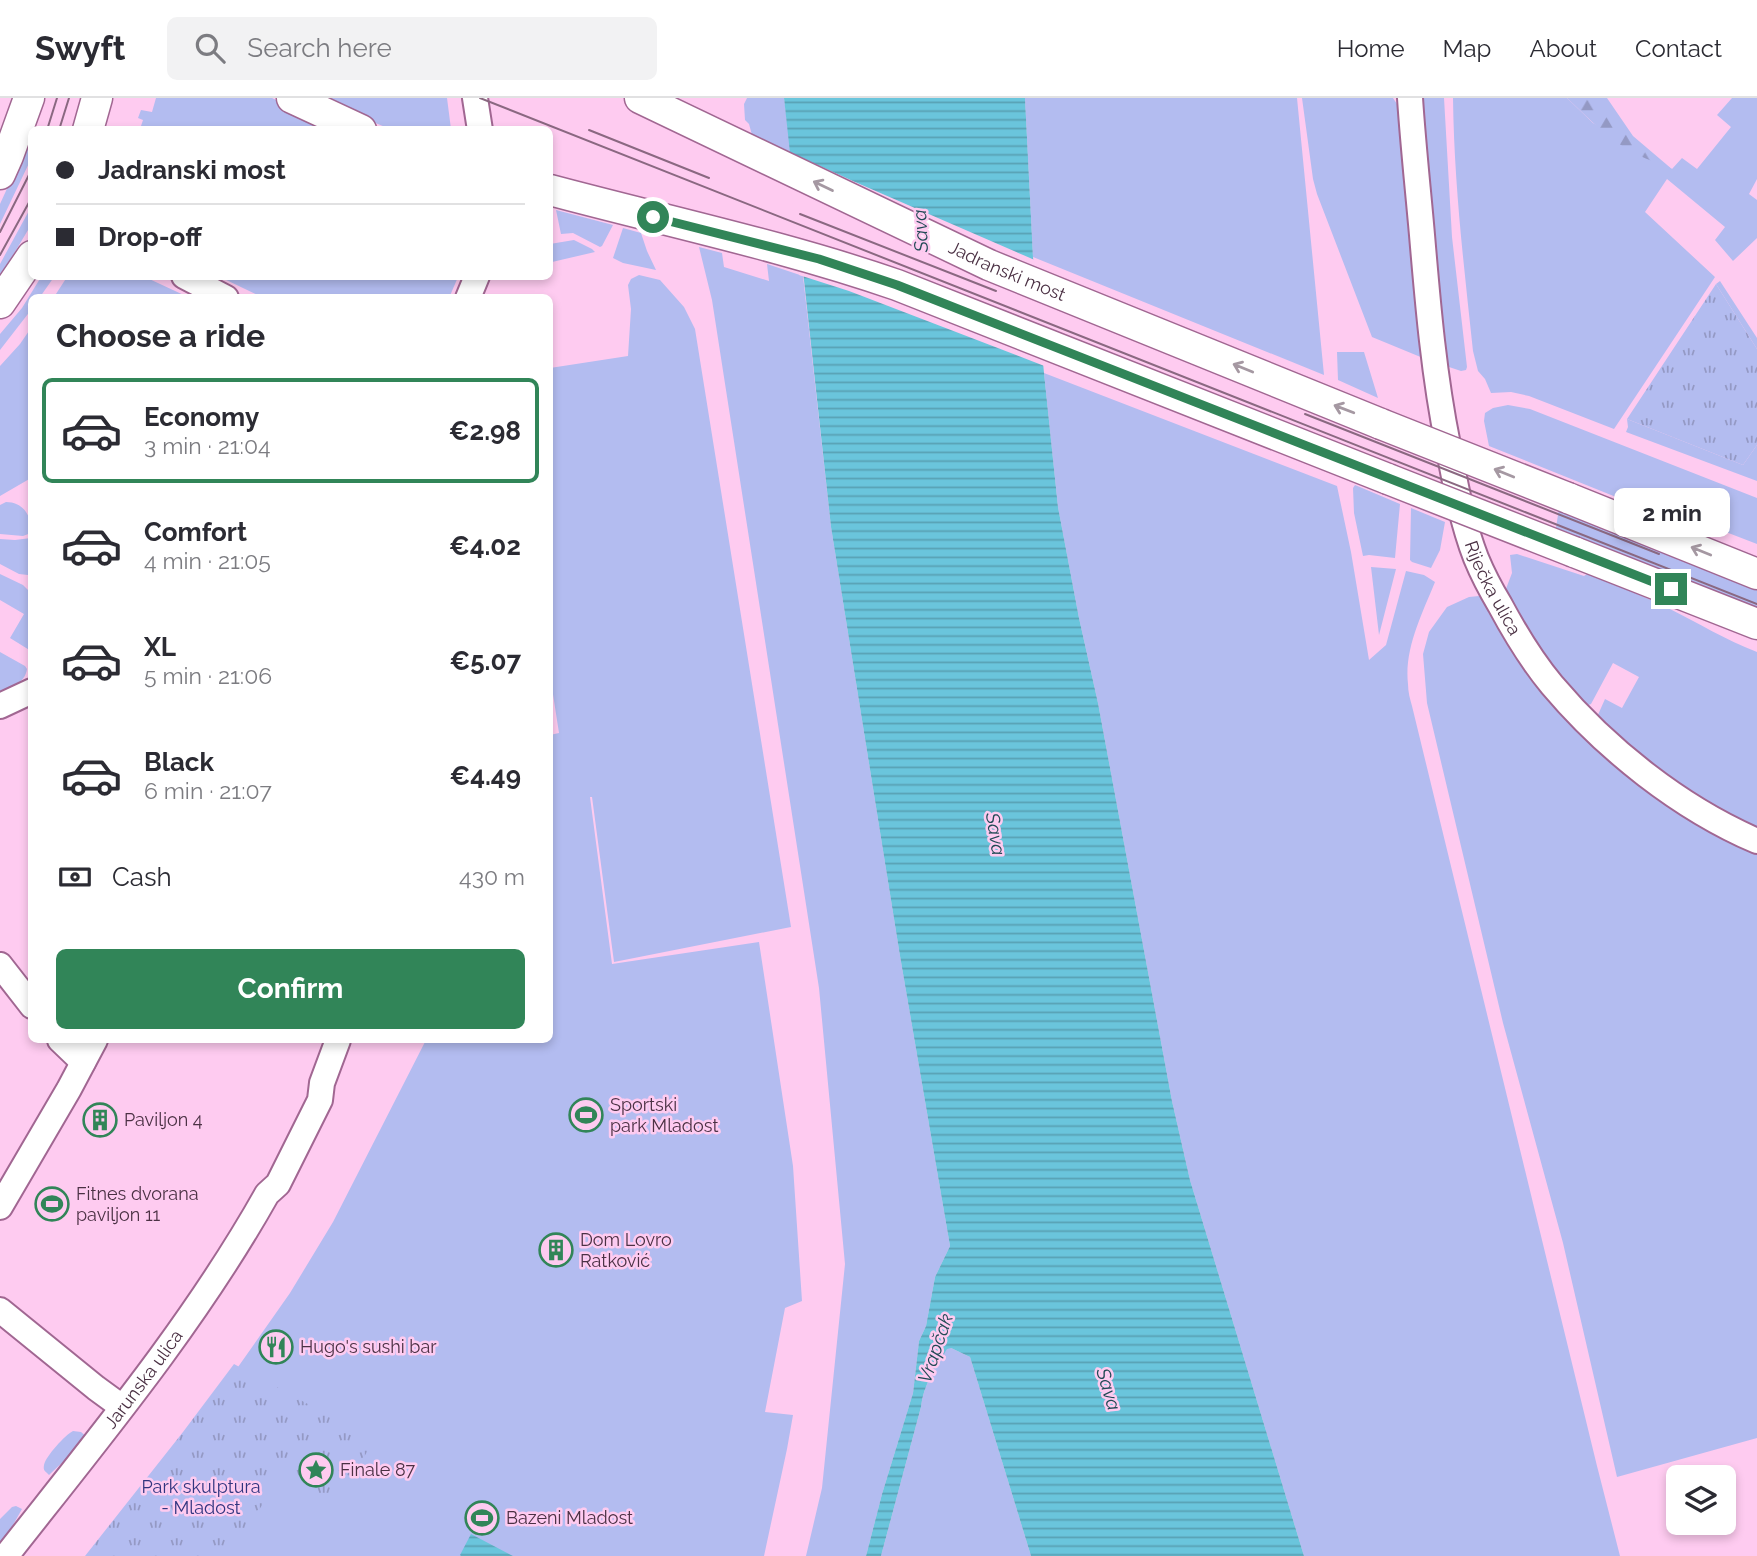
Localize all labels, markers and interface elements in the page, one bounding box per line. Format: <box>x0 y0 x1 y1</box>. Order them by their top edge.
search box <box>167 17 657 80</box>
text: Swyft <box>35 29 125 68</box>
icon: search <box>191 29 229 67</box>
text: Search here <box>247 33 392 63</box>
text: Home <box>1337 34 1405 63</box>
text: Map <box>1443 34 1491 63</box>
text: About <box>1529 34 1597 63</box>
text: Contact <box>1635 34 1722 63</box>
text: Jadranski most <box>98 155 286 185</box>
one-way arrow <box>813 179 834 192</box>
route start <box>637 201 669 233</box>
water label: Sava <box>908 209 932 254</box>
text: Drop-off <box>98 222 202 252</box>
street label: Jadranski most <box>946 236 1069 305</box>
text: Choose a ride <box>56 317 265 354</box>
one-way arrow <box>1232 361 1254 374</box>
icon: car <box>60 399 123 462</box>
text: Economy <box>144 402 259 432</box>
one-way arrow <box>1333 402 1355 414</box>
text: €2.98 <box>449 416 521 446</box>
text: 3 min · 21:04 <box>144 432 271 459</box>
one-way arrow <box>1494 465 1516 478</box>
callout: 2 min <box>1613 488 1729 536</box>
text: 2 min <box>1642 499 1702 526</box>
icon: car <box>60 514 123 577</box>
text: Comfort <box>144 517 247 547</box>
text: €4.02 <box>449 531 521 561</box>
street label: Riječka ulica <box>1461 538 1526 639</box>
one-way arrow <box>1691 544 1712 557</box>
text: 4 min · 21:05 <box>144 547 271 574</box>
route end <box>1655 573 1687 605</box>
icon: car <box>60 629 123 692</box>
text: XL <box>144 632 176 662</box>
text: €5.07 <box>449 646 521 676</box>
text: 5 min · 21:06 <box>144 662 272 689</box>
icon: car <box>60 744 123 807</box>
text: Black <box>144 747 214 777</box>
text: €4.49 <box>449 761 521 791</box>
text: 6 min · 21:07 <box>144 777 272 804</box>
water label: Sava <box>982 810 1010 857</box>
icon: cash <box>56 858 94 896</box>
text: Cash <box>112 862 172 892</box>
text: 430 m <box>459 863 525 890</box>
button: Confirm <box>56 949 525 1029</box>
place label: Sportski park Mladost <box>610 1094 719 1136</box>
sports icon: Sportski park Mladost <box>567 1096 605 1134</box>
building icon: Paviljon 4 <box>81 1101 119 1139</box>
place label: Paviljon 4 <box>124 1109 203 1130</box>
place label: Fitnes dvorana paviljon 11 <box>76 1183 198 1225</box>
sports icon: Fitnes dvorana paviljon 11 <box>33 1185 71 1223</box>
place label: Dom Lovro Ratković <box>580 1229 672 1271</box>
building icon: Dom Lovro Ratković <box>537 1231 575 1269</box>
water label: Vrapčak <box>913 1310 957 1386</box>
street label: Jarunska ulica <box>100 1326 187 1432</box>
restaurant icon: Hugo's sushi bar <box>257 1328 295 1366</box>
place label: Hugo's sushi bar <box>300 1336 437 1357</box>
water label: Sava <box>1092 1364 1126 1413</box>
place icon: Finale 87 <box>297 1451 335 1489</box>
place label: Finale 87 <box>340 1459 416 1480</box>
map controls <box>1666 1465 1736 1535</box>
button: layers <box>1666 1465 1736 1535</box>
park label: Park skulptura - Mladost <box>142 1476 260 1518</box>
sports icon: Bazeni Mladost <box>463 1499 501 1537</box>
place label: Bazeni Mladost <box>506 1507 633 1528</box>

